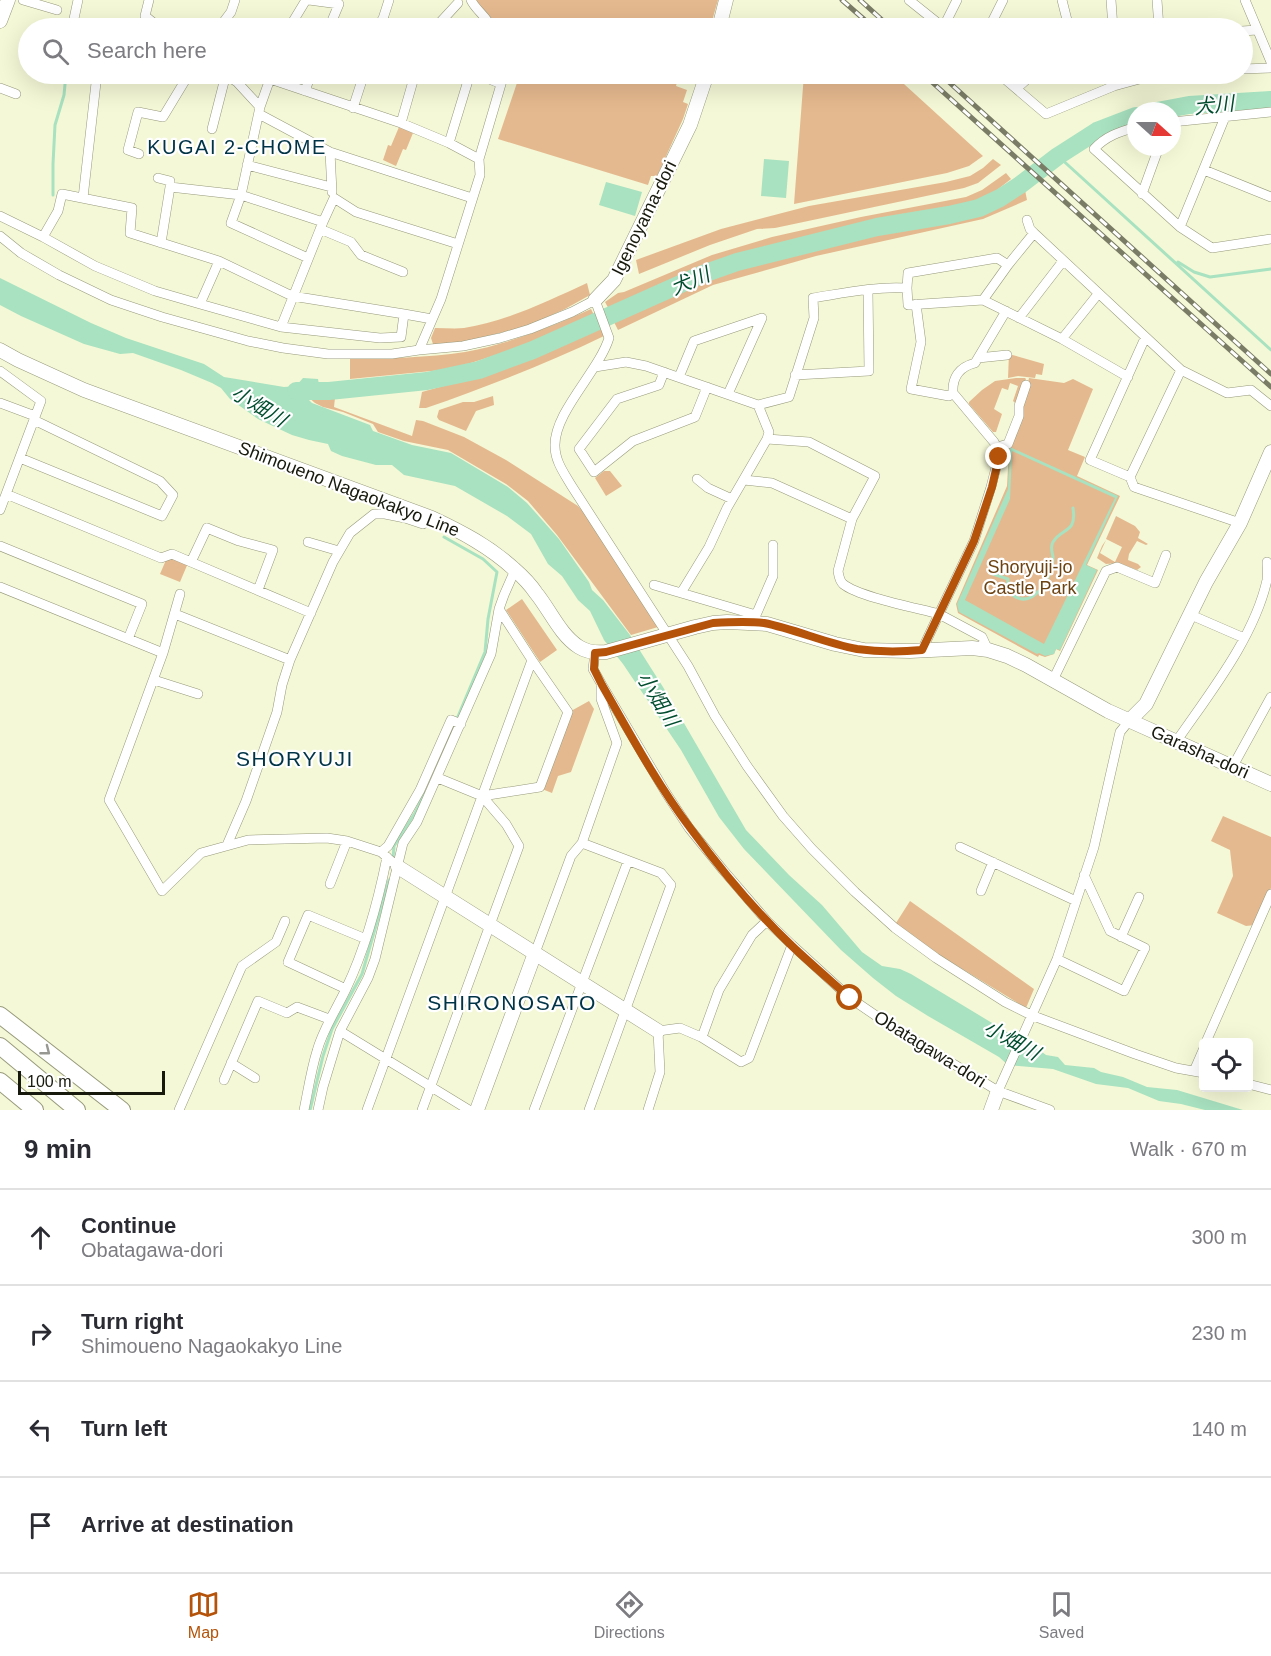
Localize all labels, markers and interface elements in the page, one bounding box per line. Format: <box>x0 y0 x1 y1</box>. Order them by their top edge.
search box <box>18 18 1253 84</box>
icon: search <box>39 35 72 68</box>
text: Search here <box>87 38 207 63</box>
water label: 犬川 <box>1193 92 1237 118</box>
north arrow <box>1127 102 1181 156</box>
district label: KUGAI 2-CHOME <box>147 136 327 158</box>
street label: Igenoyama-dori <box>608 157 680 279</box>
water label: 犬川 <box>667 262 715 299</box>
water label: 小畑川 <box>228 381 292 432</box>
street label: Shimoueno Nagaokakyo Line <box>236 438 462 540</box>
route end <box>985 443 1011 469</box>
park label: Shoryuji-jo Castle Park <box>983 557 1078 598</box>
water label: 小畑川 <box>633 668 684 732</box>
street label: Garasha-dori <box>1148 722 1252 782</box>
district label: SHORYUJI <box>236 747 354 770</box>
route start <box>836 984 862 1010</box>
district label: SHIRONOSATO <box>427 991 597 1014</box>
street label: Obatagawa-dori <box>870 1007 990 1091</box>
water label: 小畑川 <box>980 1016 1045 1065</box>
map controls <box>1199 1038 1253 1092</box>
button: locate <box>1199 1038 1253 1092</box>
one-way arrow <box>39 1043 50 1054</box>
scale bar <box>18 1068 165 1096</box>
text: 100 m <box>27 1073 71 1090</box>
text: 9 min <box>24 1134 92 1164</box>
text: Walk · 670 m <box>1130 1138 1247 1160</box>
text: Continue <box>81 1213 176 1238</box>
icon: ahead <box>24 1221 57 1254</box>
text: 300 m <box>1191 1226 1247 1248</box>
text: Obatagawa-dori <box>81 1239 223 1261</box>
text: Turn right <box>81 1309 183 1334</box>
icon: right <box>24 1317 57 1350</box>
text: 230 m <box>1191 1322 1247 1344</box>
text: Shimoueno Nagaokakyo Line <box>81 1335 342 1357</box>
icon: left <box>24 1413 57 1446</box>
text: Turn left <box>81 1416 167 1441</box>
text: 140 m <box>1191 1418 1247 1440</box>
icon: arrive <box>24 1509 57 1542</box>
text: Arrive at destination <box>81 1512 294 1537</box>
tab: Map <box>187 1588 220 1642</box>
tab: Directions <box>594 1588 665 1642</box>
tab: Saved <box>1039 1588 1084 1642</box>

